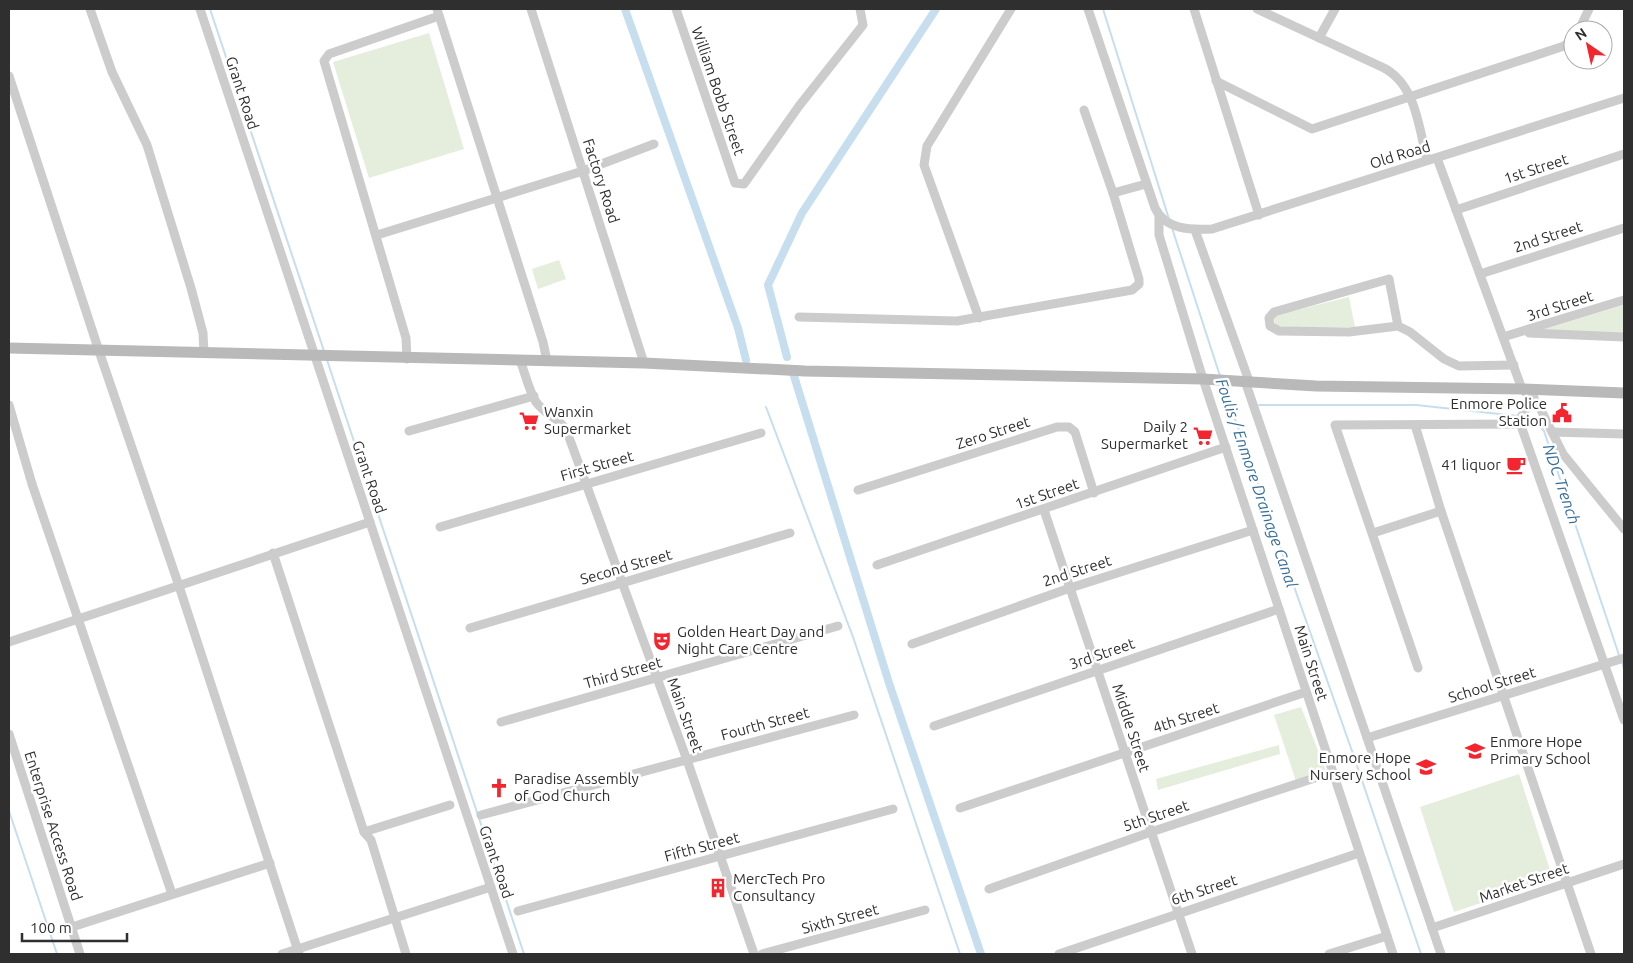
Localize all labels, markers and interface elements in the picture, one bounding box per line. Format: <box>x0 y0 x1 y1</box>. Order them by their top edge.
north arrow <box>1563 20 1613 70</box>
street label: William Bobb Street <box>689 24 748 157</box>
text: N <box>1572 25 1590 44</box>
street label: Grant Road <box>223 54 262 132</box>
street label: Factory Road <box>580 136 623 225</box>
street label: Old Road <box>1368 137 1432 172</box>
street label: 1st Street <box>1502 150 1570 187</box>
street label: 2nd Street <box>1511 217 1584 256</box>
street label: 3rd Street <box>1525 287 1595 324</box>
water label: Foulis / Enmore Drainage Canal <box>1213 376 1301 590</box>
place label: Enmore Police Station <box>1451 395 1547 429</box>
public building icon: Enmore Police Station <box>1551 402 1573 424</box>
place label: Wanxin Supermarket <box>544 403 631 437</box>
supermarket icon: Wanxin Supermarket <box>518 410 540 432</box>
street label: Zero Street <box>954 413 1032 452</box>
place label: Daily 2 Supermarket <box>1101 418 1188 452</box>
supermarket icon: Daily 2 Supermarket <box>1192 425 1214 447</box>
street label: Grant Road <box>349 438 390 515</box>
water label: NDC Trench <box>1540 442 1584 526</box>
street label: First Street <box>558 447 635 484</box>
cafe icon: 41 liquor <box>1505 454 1527 476</box>
place label: 41 liquor <box>1441 456 1501 473</box>
street label: 1st Street <box>1013 475 1081 512</box>
street label: Second Street <box>578 545 674 588</box>
street label: 2nd Street <box>1040 551 1113 590</box>
place label: Golden Heart Day and Night Care Centre <box>677 623 824 657</box>
street label: Main Street <box>1291 623 1332 703</box>
theatre icon: Golden Heart Day and Night Care Centre <box>651 630 673 652</box>
street label: 3rd Street <box>1067 634 1137 673</box>
street label: Third Street <box>582 653 664 692</box>
street label: School Street <box>1446 663 1538 706</box>
street label: Main Street <box>664 675 707 755</box>
street label: Middle Street <box>1109 682 1154 774</box>
street label: 4th Street <box>1151 699 1221 736</box>
street label: Fourth Street <box>719 704 811 743</box>
place label: Enmore Hope Primary School <box>1490 733 1591 767</box>
school or university icon: Enmore Hope Primary School <box>1464 740 1486 762</box>
street label: Enterprise Access Road <box>21 749 86 903</box>
place label: Enmore Hope Nursery School <box>1310 749 1411 783</box>
school or university icon: Enmore Hope Nursery School <box>1415 756 1437 778</box>
place label: Paradise Assembly of God Church <box>514 770 639 804</box>
church icon: Paradise Assembly of God Church <box>488 777 510 799</box>
street label: 5th Street <box>1121 796 1191 835</box>
street label: Grant Road <box>476 823 517 900</box>
street label: Fifth Street <box>662 828 741 865</box>
street label: Market Street <box>1477 859 1571 906</box>
place label: MercTech Pro Consultancy <box>733 870 825 904</box>
street label: 6th Street <box>1169 871 1239 908</box>
building icon: MercTech Pro Consultancy <box>707 877 729 899</box>
street label: Sixth Street <box>800 900 880 937</box>
scale bar <box>22 910 128 942</box>
text: 100 m <box>30 919 72 936</box>

